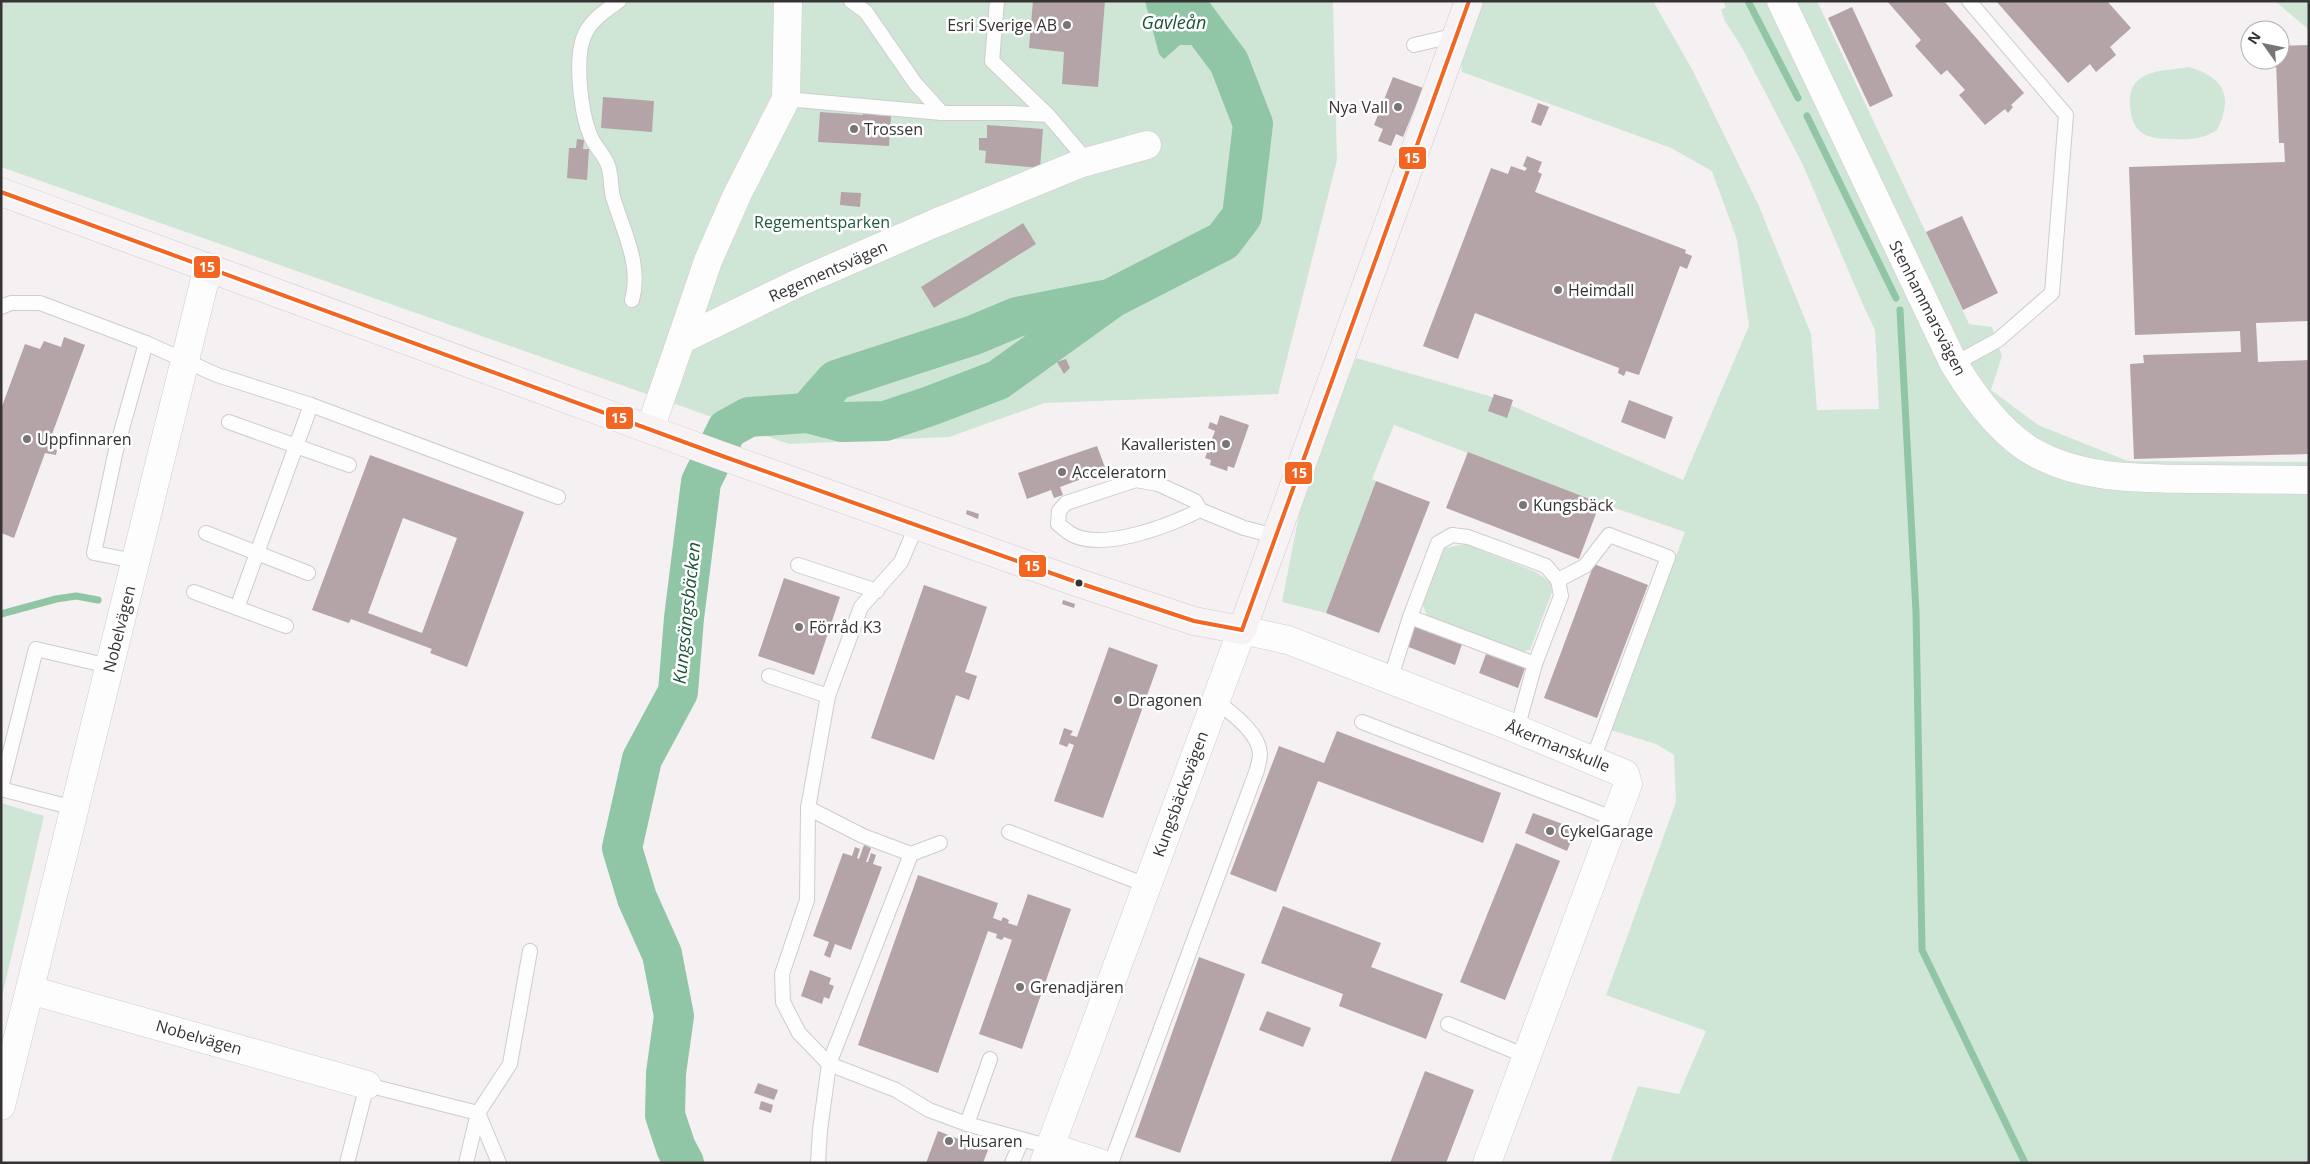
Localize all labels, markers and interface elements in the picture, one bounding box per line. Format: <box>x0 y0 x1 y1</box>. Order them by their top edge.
water label: Gavleån <box>1142 10 1206 34</box>
place label: Esri Sverige AB <box>947 14 1057 36</box>
marker: Esri Sverige AB <box>1061 19 1073 31</box>
north arrow <box>2240 20 2290 70</box>
text: N <box>2243 28 2265 48</box>
place label: Nya Vall <box>1328 96 1388 118</box>
marker: Nya Vall <box>1392 101 1404 113</box>
place label: Trossen <box>864 118 923 140</box>
marker: Trossen <box>848 123 860 135</box>
line badge: 15 <box>1398 146 1427 170</box>
text: 15 <box>1404 148 1420 167</box>
park label: Regementsparken <box>754 211 890 233</box>
street label: Regementsvägen <box>765 235 891 307</box>
street label: Stenhammarsvägen <box>1884 237 1972 379</box>
line badge: 15 <box>193 255 221 279</box>
text: 15 <box>199 257 215 276</box>
place label: Heimdall <box>1568 279 1634 301</box>
marker: Heimdall <box>1552 284 1564 296</box>
line badge: 15 <box>605 406 634 430</box>
text: 15 <box>611 408 627 427</box>
place label: Uppfinnaren <box>37 428 132 450</box>
marker: Uppfinnaren <box>21 433 33 445</box>
place label: Kavalleristen <box>1121 433 1216 455</box>
marker: Kavalleristen <box>1220 438 1232 450</box>
place label: Acceleratorn <box>1072 461 1167 483</box>
line badge: 15 <box>1284 461 1313 485</box>
text: 15 <box>1291 463 1307 482</box>
marker: Acceleratorn <box>1056 466 1068 478</box>
place label: Kungsbäck <box>1533 494 1614 516</box>
marker: Kungsbäck <box>1517 499 1529 511</box>
water label: Kungsängsbäcken <box>667 541 705 685</box>
line badge: 15 <box>1018 554 1047 578</box>
text: 15 <box>1024 556 1040 575</box>
unlabelled marker <box>1074 578 1084 588</box>
street label: Nobelvägen <box>98 583 140 675</box>
place label: Förråd K3 <box>809 616 882 638</box>
marker: Förråd K3 <box>793 621 805 633</box>
place label: Dragonen <box>1128 689 1202 711</box>
marker: Dragonen <box>1112 694 1124 706</box>
street label: Åkermanskulle <box>1503 715 1613 777</box>
street label: Kungsbäcksvägen <box>1147 728 1213 860</box>
place label: CykelGarage <box>1560 820 1653 842</box>
marker: CykelGarage <box>1544 825 1556 837</box>
place label: Grenadjären <box>1030 976 1124 998</box>
marker: Grenadjären <box>1014 981 1026 993</box>
street label: Nobelvägen <box>153 1014 245 1060</box>
place label: Husaren <box>959 1130 1022 1152</box>
marker: Husaren <box>943 1135 955 1147</box>

